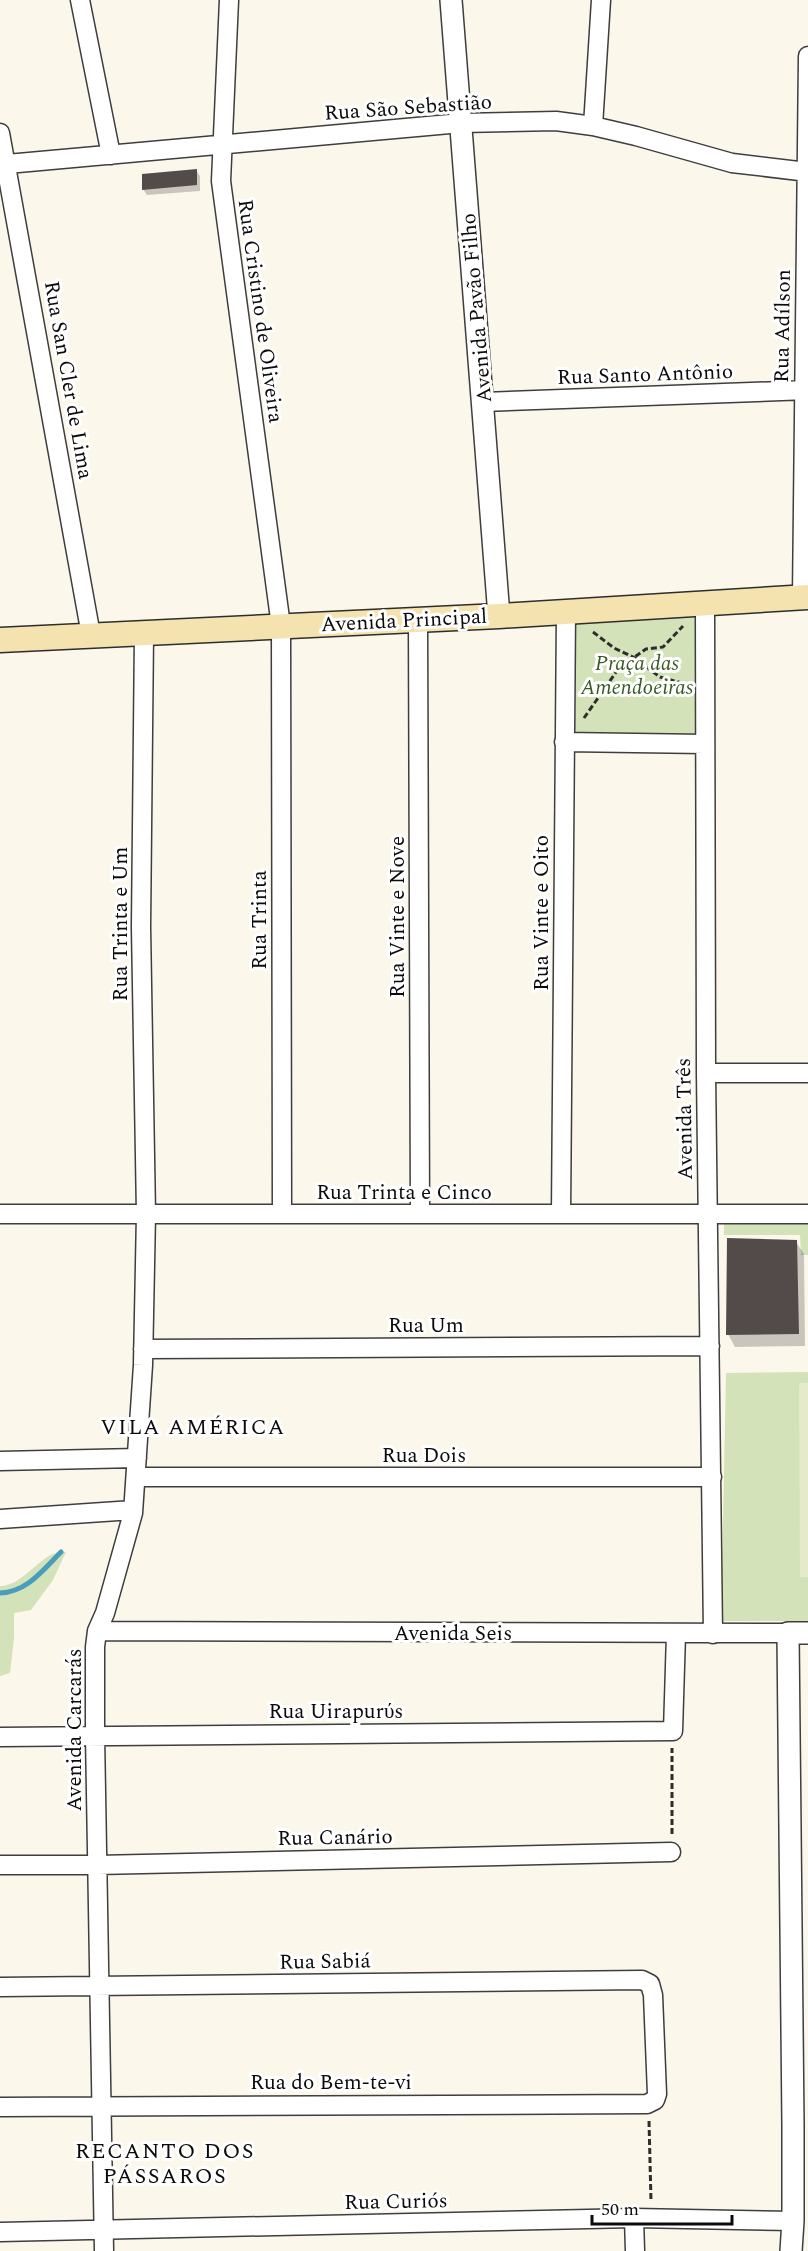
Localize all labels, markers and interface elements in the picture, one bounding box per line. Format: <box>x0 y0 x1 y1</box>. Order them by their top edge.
street label: Rua São Sebastião <box>323 86 493 130</box>
street label: Rua Cristino de Oliveira <box>228 197 292 426</box>
street label: Avenida Pavão Filho <box>453 212 501 404</box>
street label: Rua Adílson <box>766 269 800 383</box>
street label: Rua San Cler de Lima <box>35 278 101 483</box>
street label: Rua Santo Antônio <box>557 356 734 394</box>
street label: Avenida Principal <box>320 601 488 641</box>
park label: Praça das Amendoeiras <box>580 648 694 704</box>
street label: Rua Vinte e Oito <box>526 835 558 991</box>
street label: Rua Vinte e Nove <box>382 836 414 998</box>
street label: Rua Trinta e Um <box>105 847 137 1001</box>
street label: Rua Trinta <box>244 870 276 970</box>
street label: Avenida Três <box>668 1058 702 1180</box>
street label: Rua Trinta e Cinco <box>316 1177 492 1209</box>
street label: Rua Um <box>388 1310 464 1342</box>
district label: VILA AMÉRICA <box>100 1411 286 1444</box>
street label: Rua Dois <box>382 1440 466 1472</box>
street label: Avenida Seis <box>394 1618 512 1650</box>
street label: Avenida Carcarás <box>59 1648 91 1812</box>
street label: Rua Uirapurύs <box>269 1696 403 1728</box>
street label: Rua Canário <box>277 1821 393 1855</box>
street label: Rua Sabiá <box>279 1945 372 1979</box>
street label: Rua do Bem-te-vi <box>250 2067 412 2099</box>
district label: RECANTO DOS PÁSSAROS <box>75 2135 255 2193</box>
street label: Rua Curiós <box>344 2185 448 2219</box>
scale bar <box>592 2188 732 2226</box>
text: 50 m <box>601 2196 639 2223</box>

